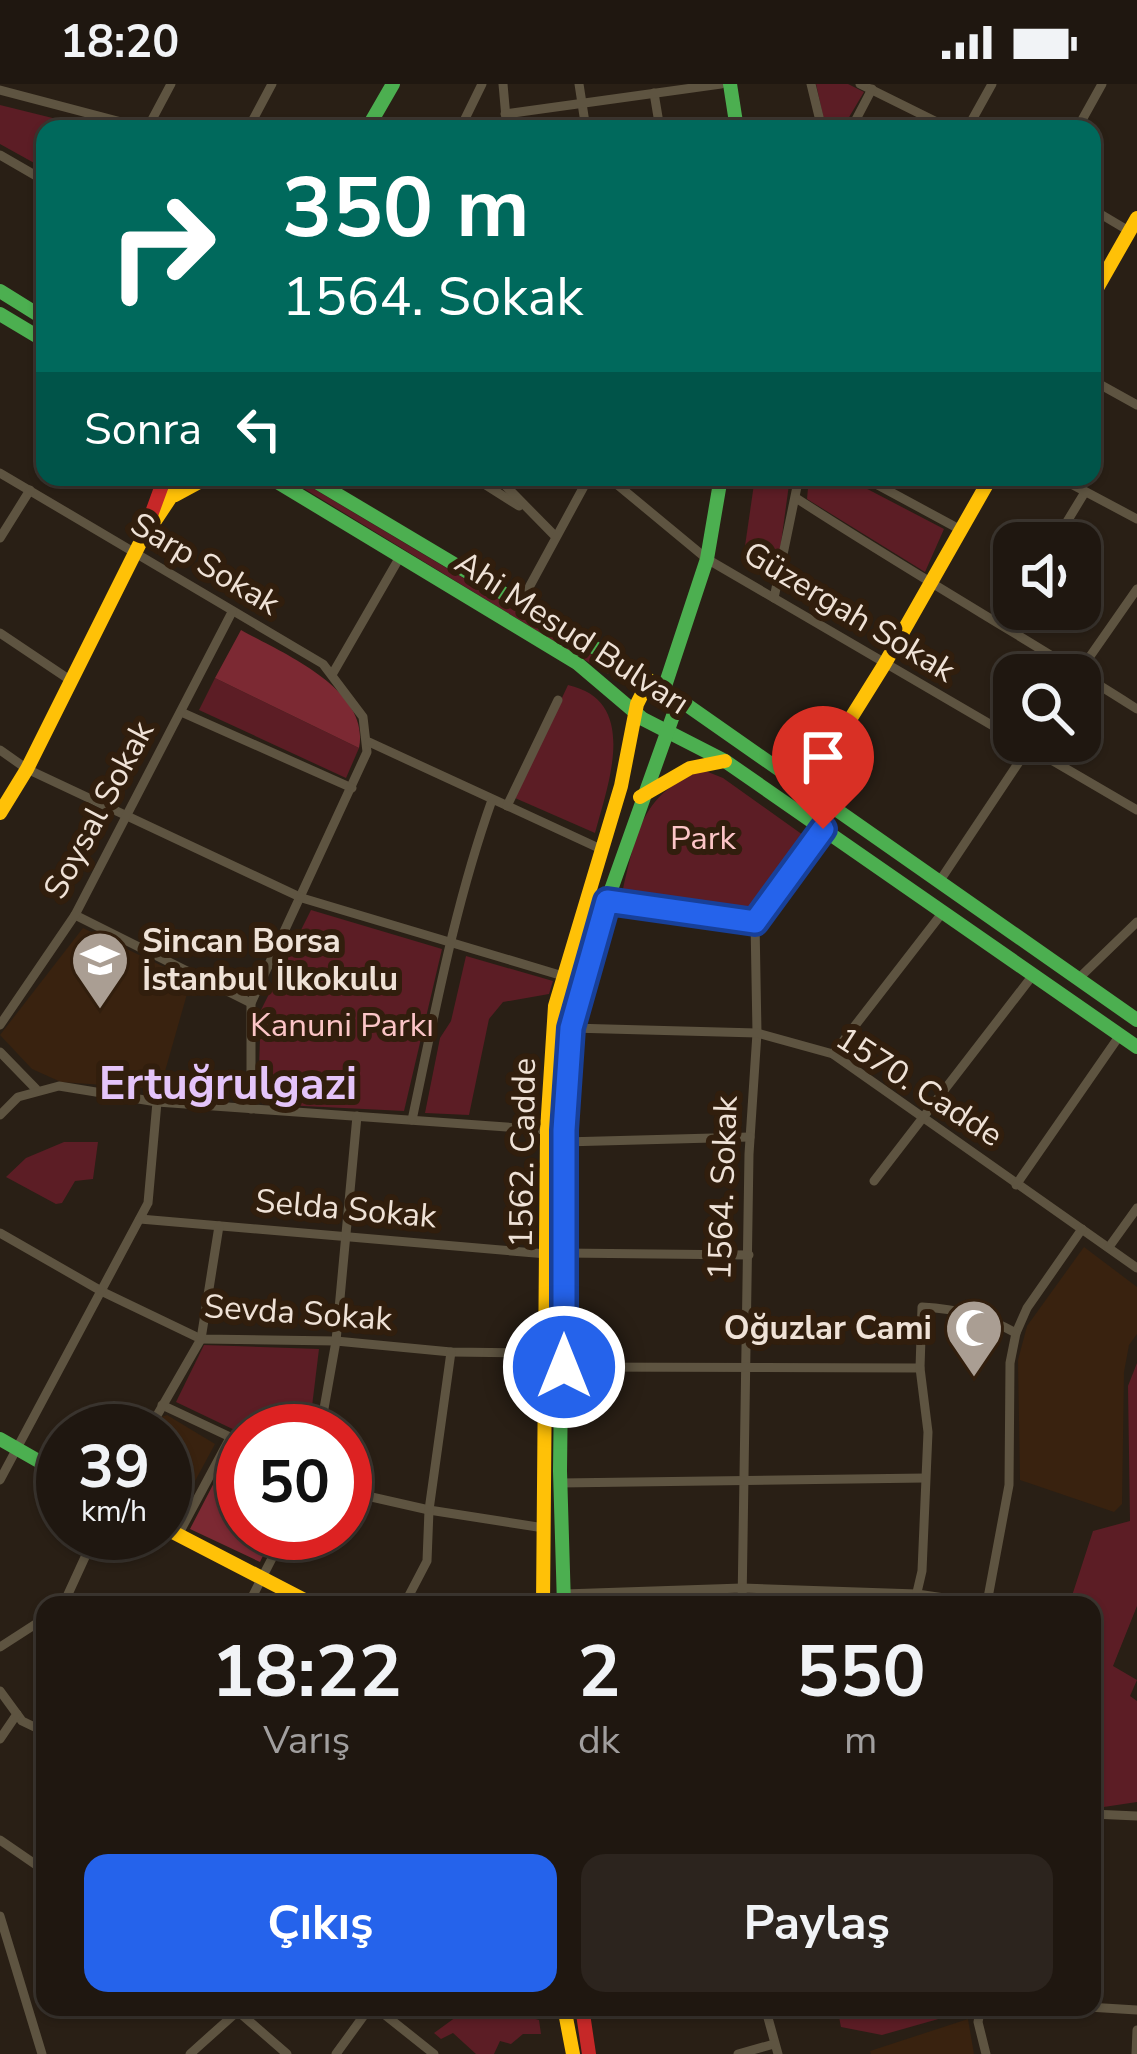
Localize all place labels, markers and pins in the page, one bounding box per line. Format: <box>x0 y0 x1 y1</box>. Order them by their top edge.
pin <box>772 706 874 829</box>
place label: Sincan Borsa İstanbul İlkokulu <box>142 919 398 1002</box>
school or university icon: Sincan Borsa İstanbul İlkokulu <box>69 929 131 1011</box>
mosque icon: Oğuzlar Cami <box>943 1297 1005 1379</box>
place label: Oğuzlar Cami <box>724 1306 932 1351</box>

